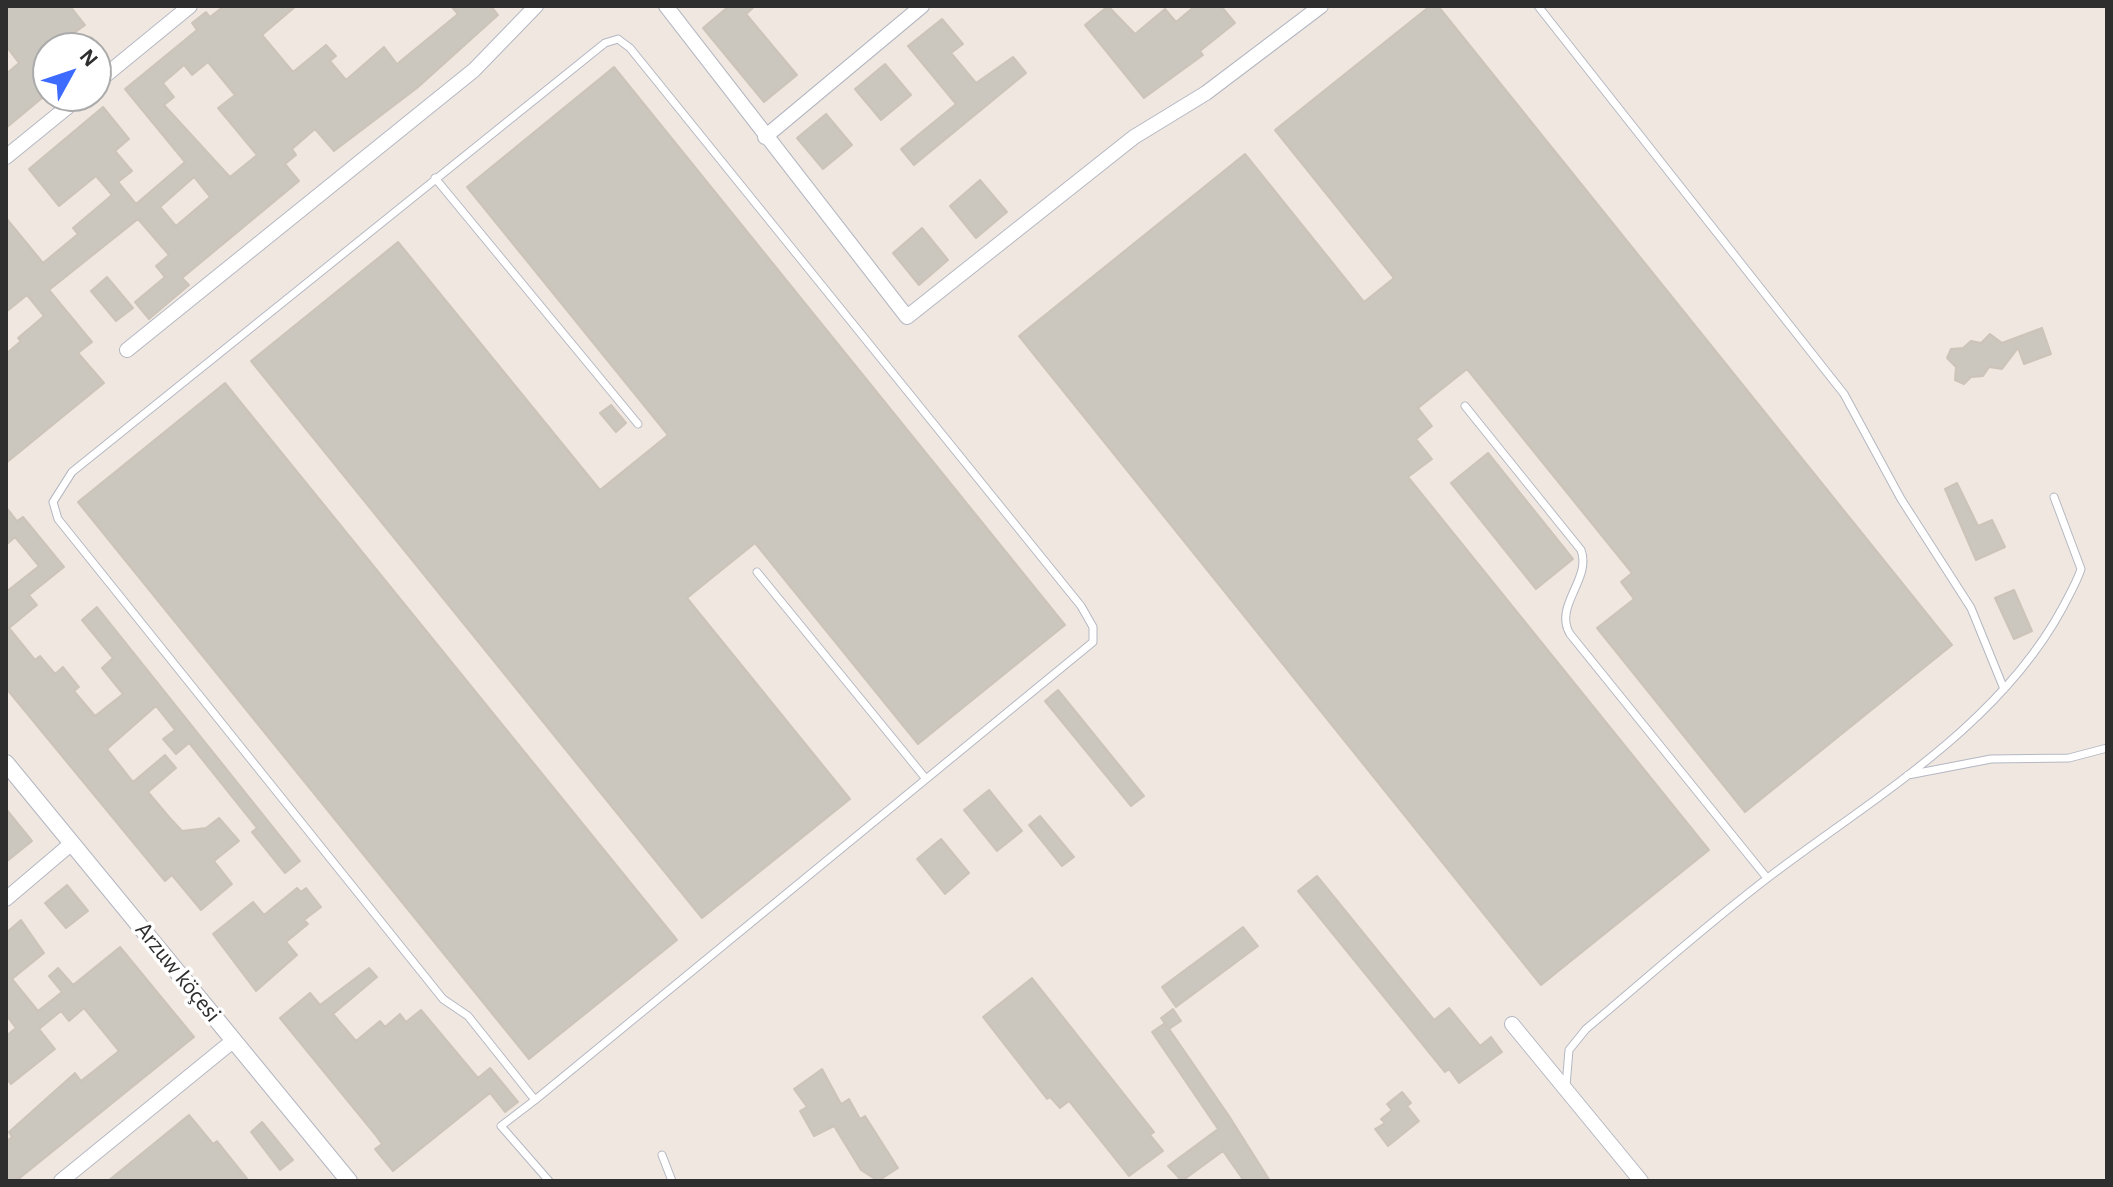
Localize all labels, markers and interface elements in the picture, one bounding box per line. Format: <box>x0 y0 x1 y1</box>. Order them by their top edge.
north arrow <box>32 32 112 112</box>
text: N <box>76 45 102 71</box>
street label: Arzuw köçesi <box>129 916 227 1028</box>

